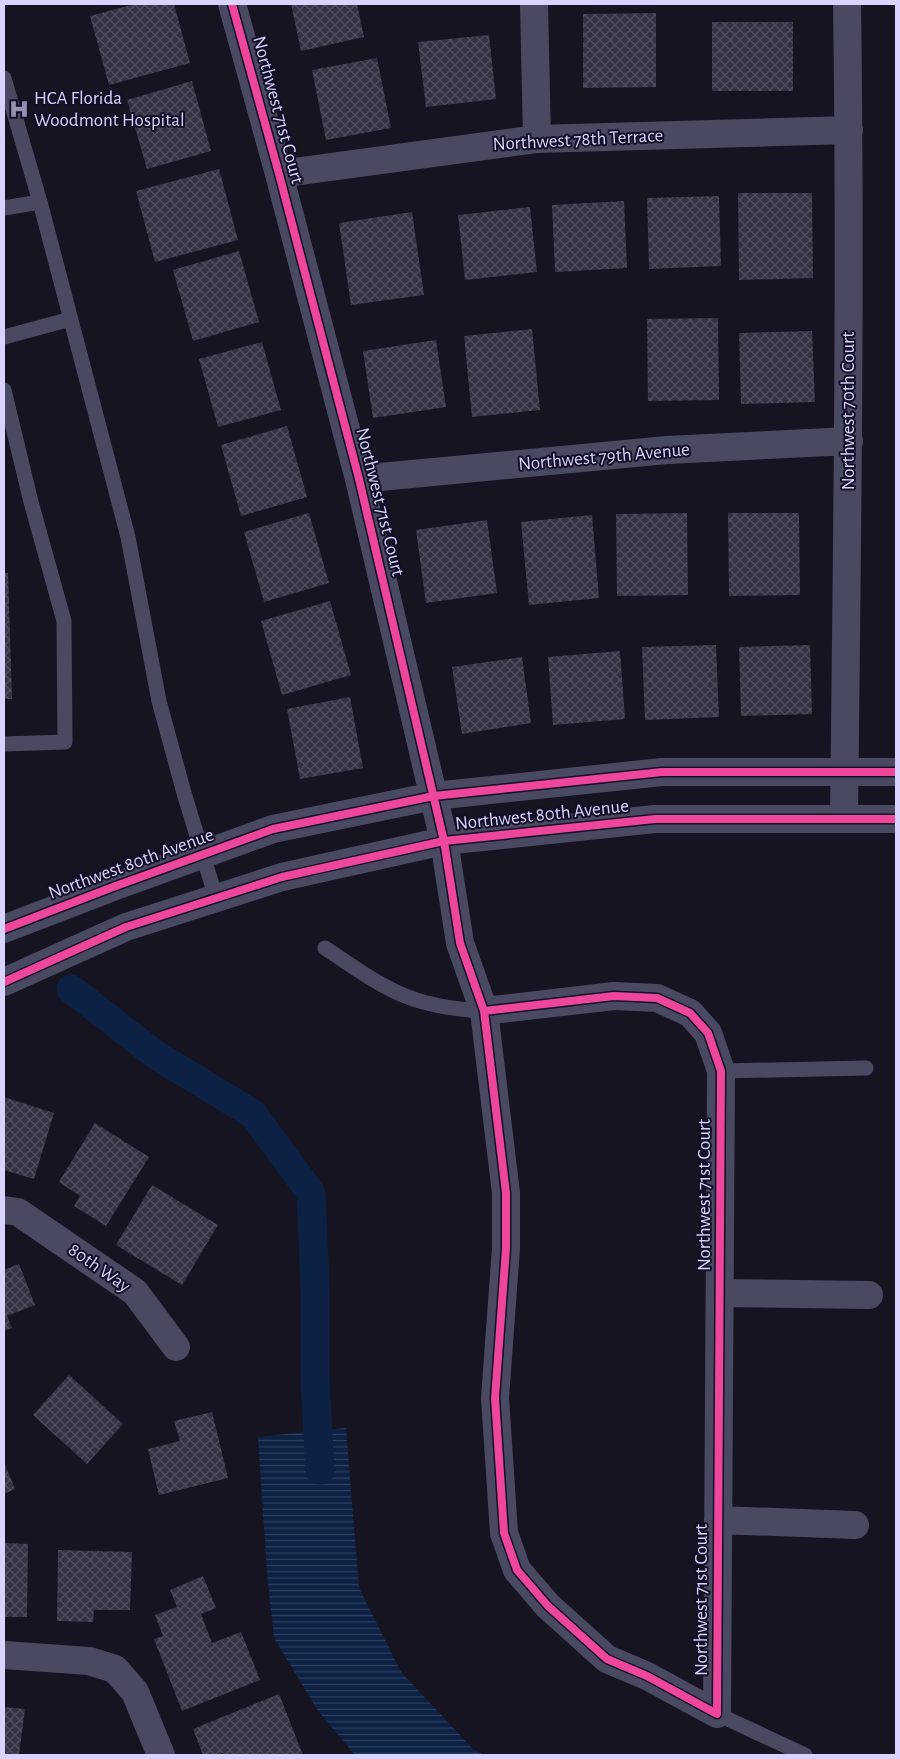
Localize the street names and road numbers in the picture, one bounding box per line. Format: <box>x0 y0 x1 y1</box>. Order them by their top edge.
street label: Northwest 71st Court <box>249 34 307 186</box>
street label: Northwest 78th Terrace <box>492 126 664 154</box>
street label: Northwest 70th Court <box>839 332 858 490</box>
street label: Northwest 71st Court <box>352 426 408 578</box>
street label: Northwest 79th Avenue <box>517 440 691 474</box>
street label: Northwest 80th Avenue <box>454 796 630 834</box>
street label: Northwest 80th Avenue <box>46 825 216 903</box>
street label: Northwest 71st Court <box>695 1119 714 1271</box>
street label: 80th Way <box>65 1240 133 1296</box>
street label: Northwest 71st Court <box>692 1524 711 1676</box>

